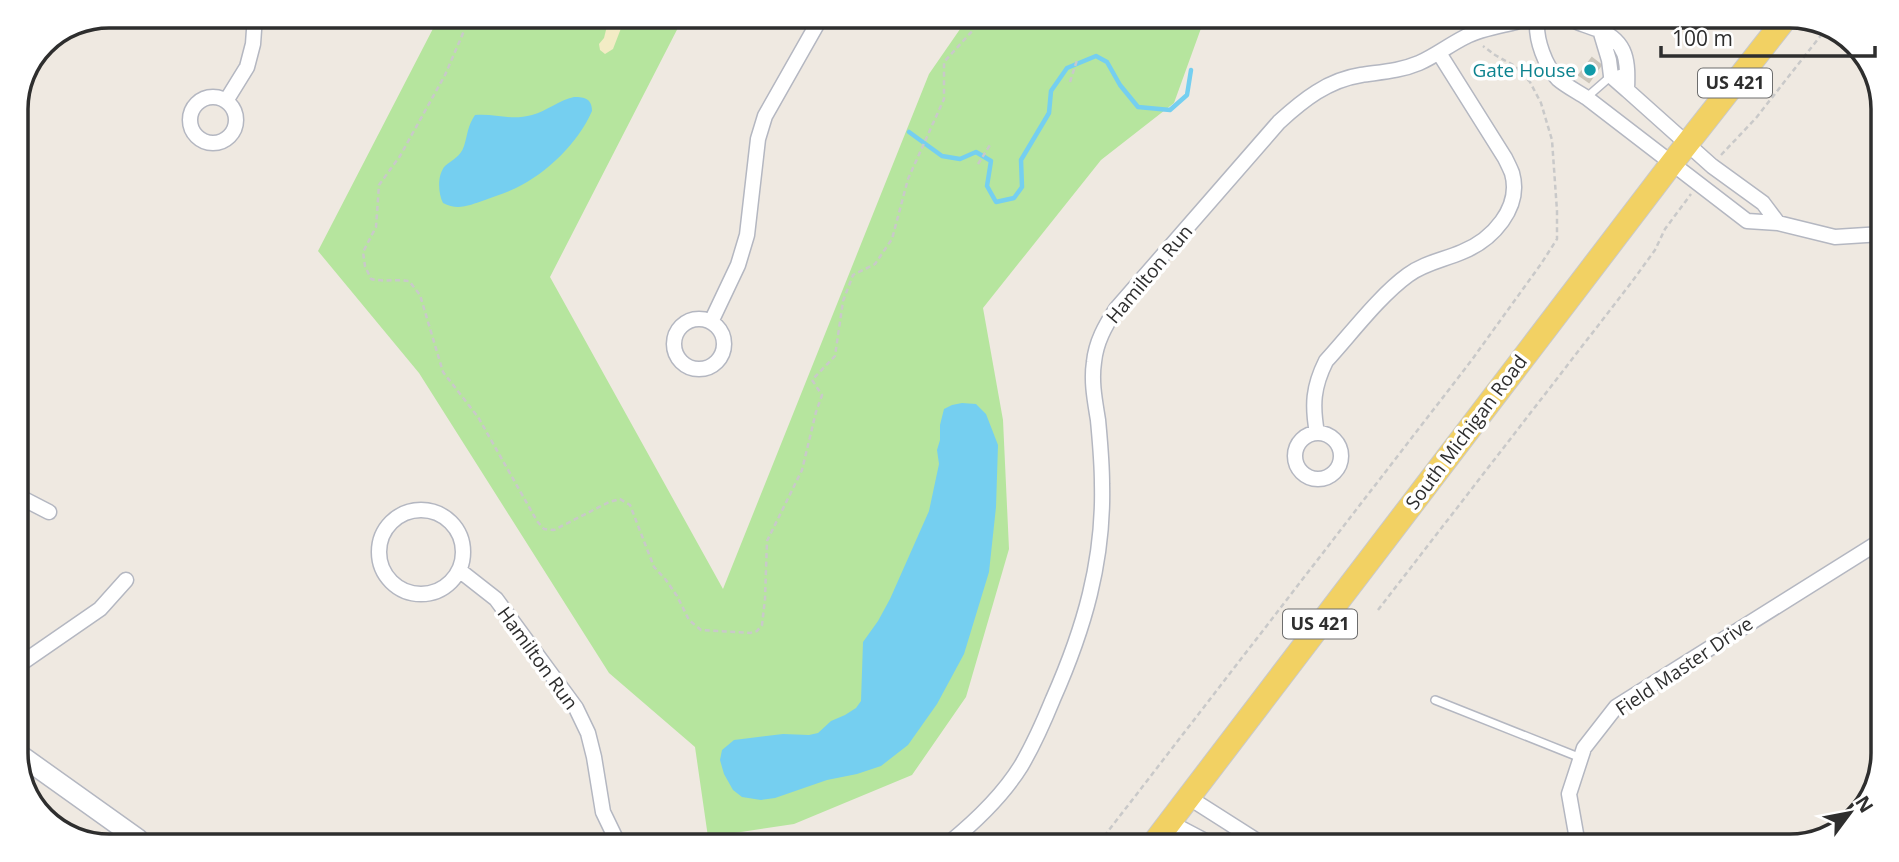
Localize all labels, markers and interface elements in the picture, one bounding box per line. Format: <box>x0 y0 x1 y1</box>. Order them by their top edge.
scale bar <box>1661 14 1874 58</box>
text: 100 m <box>1672 24 1733 52</box>
place label: Gate House <box>1472 57 1576 83</box>
marker: Gate House <box>1582 62 1598 78</box>
road number: US 421 <box>1698 68 1772 98</box>
street label: Hamilton Run <box>1100 219 1198 329</box>
street label: South Michigan Road <box>1399 349 1533 515</box>
street label: Hamilton Run <box>492 601 584 715</box>
road number: US 421 <box>1283 610 1357 638</box>
street label: Field Master Drive <box>1610 610 1758 722</box>
north arrow <box>1815 778 1885 848</box>
text: N <box>1849 791 1880 817</box>

